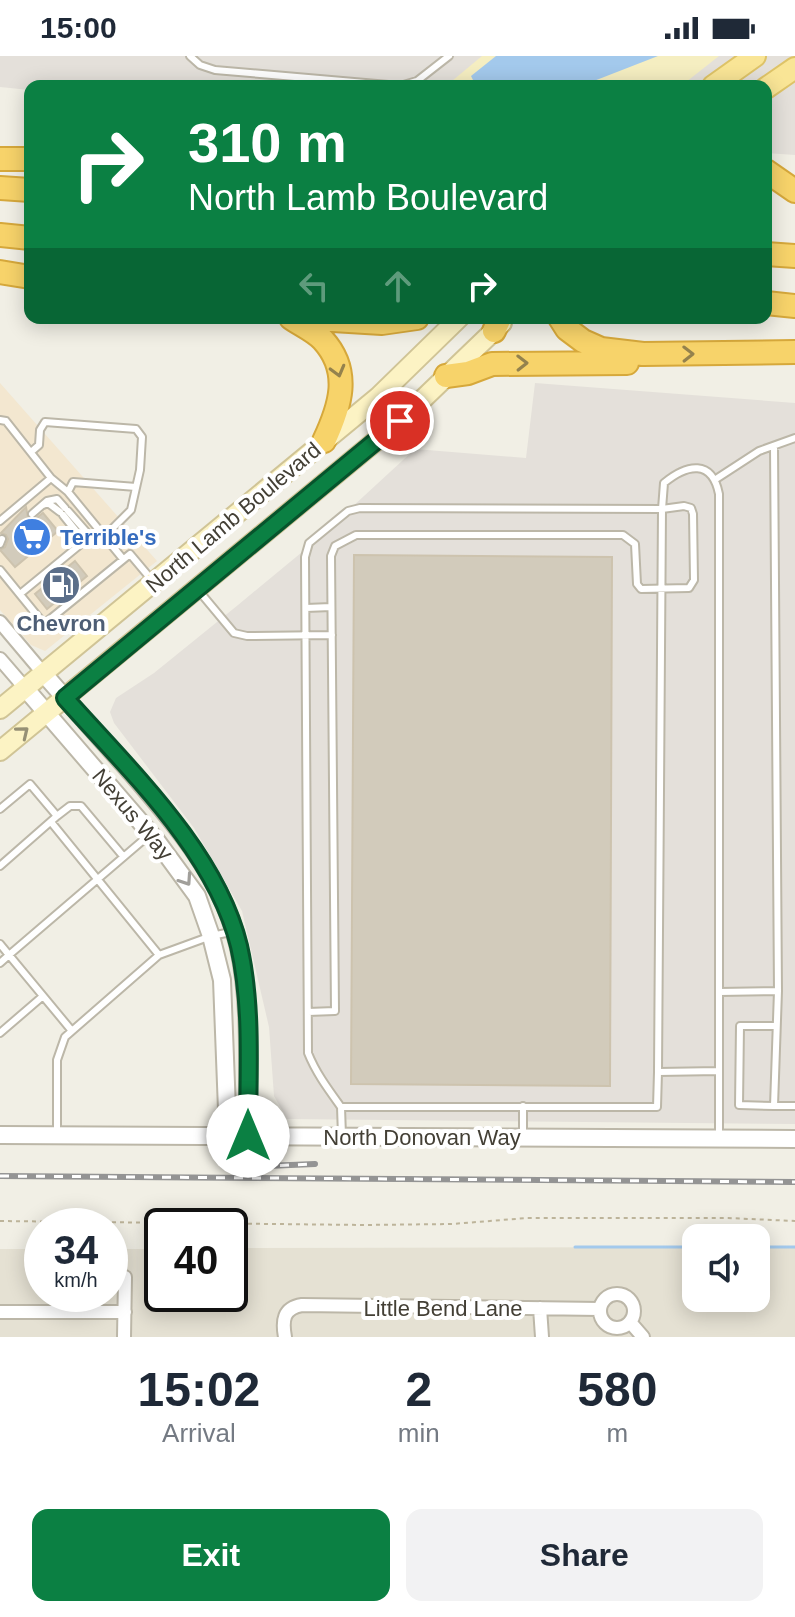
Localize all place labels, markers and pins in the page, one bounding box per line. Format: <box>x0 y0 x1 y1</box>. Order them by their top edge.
pin <box>366 387 434 455</box>
supermarket icon: Terrible's <box>11 516 53 558</box>
place label: Terrible's <box>60 525 157 550</box>
fuel station icon: Chevron <box>40 564 82 606</box>
place label: Chevron <box>16 611 106 636</box>

